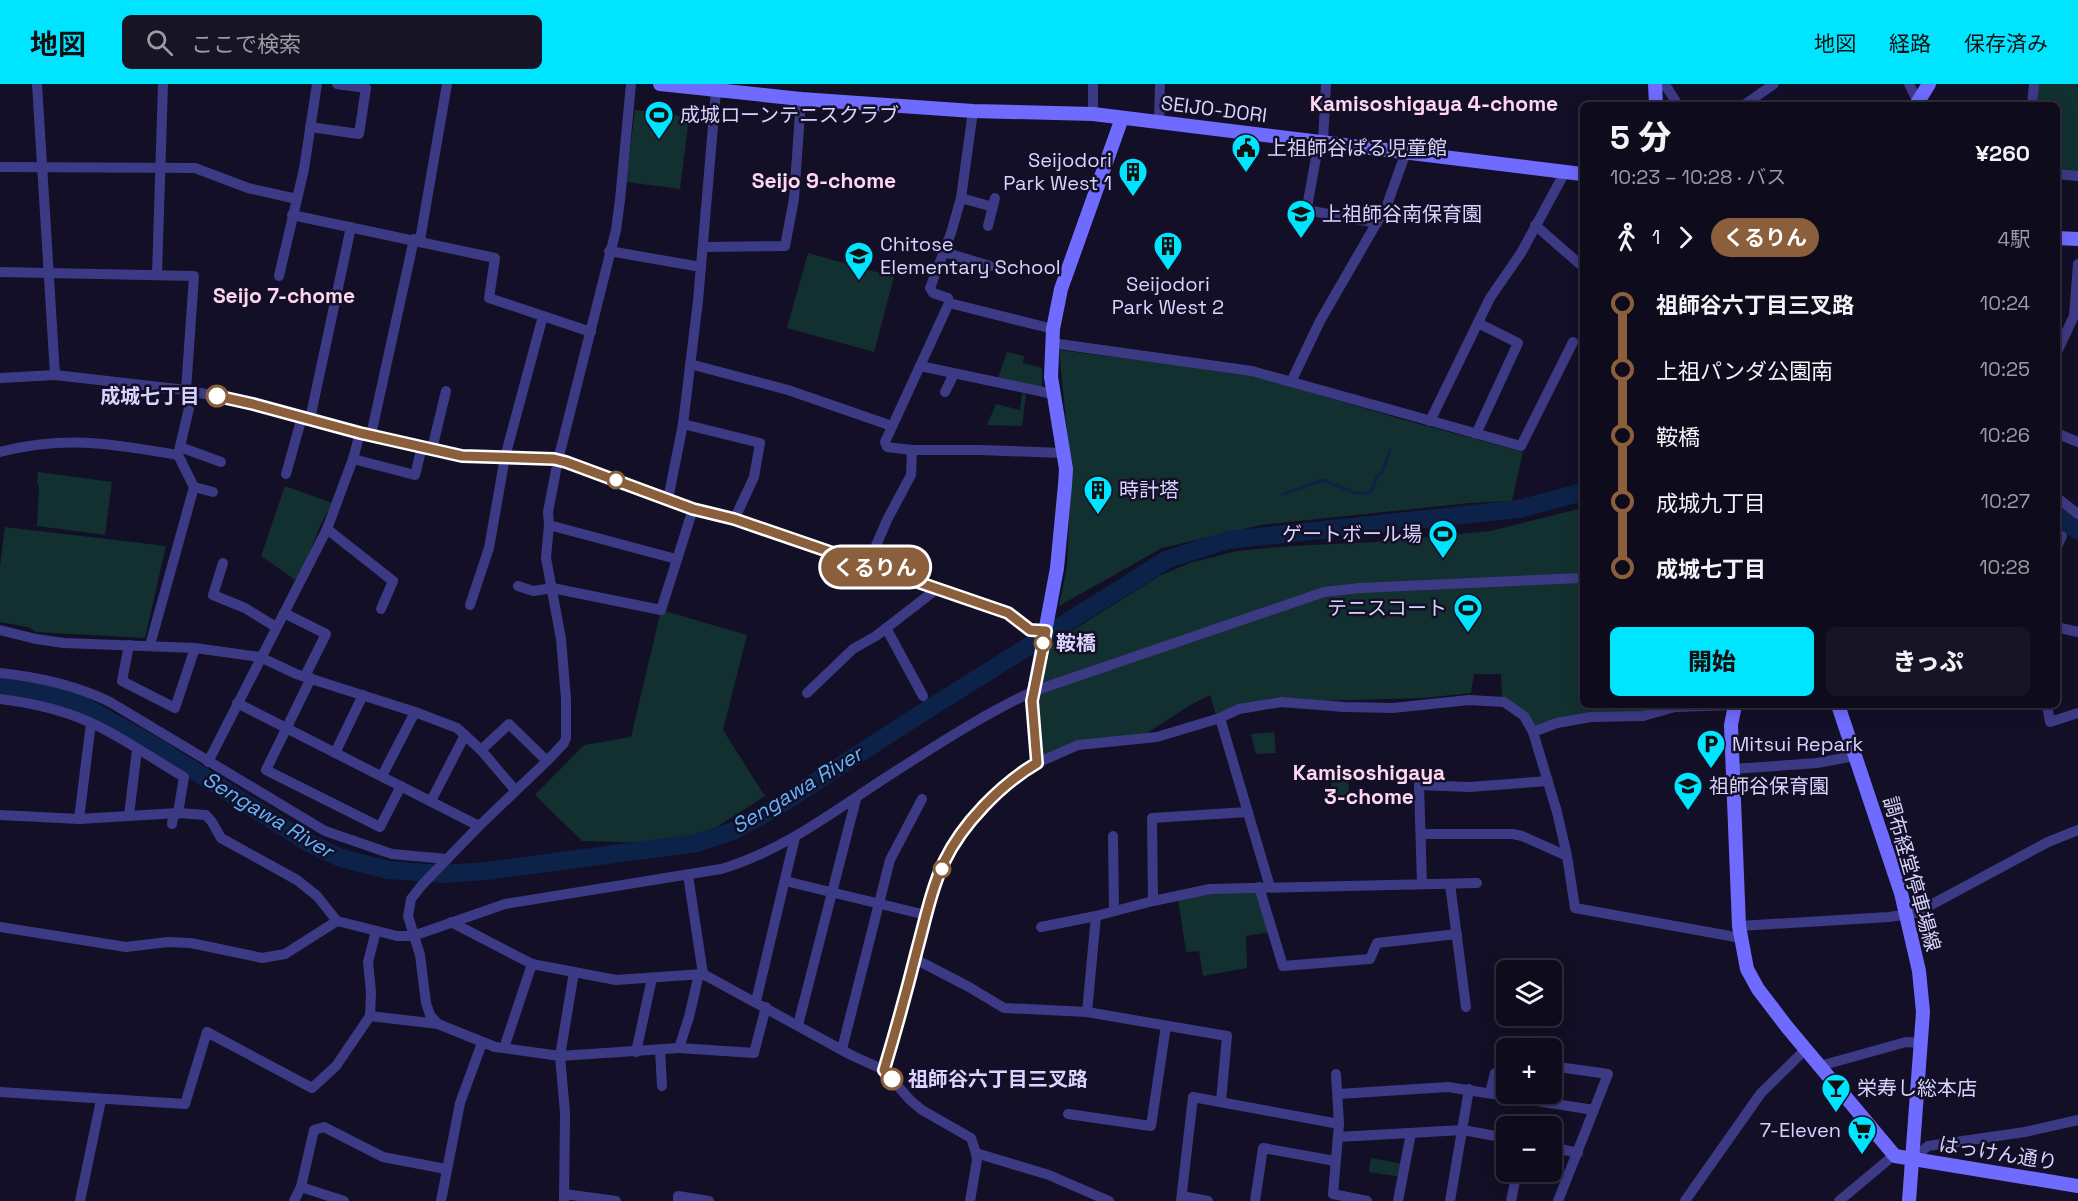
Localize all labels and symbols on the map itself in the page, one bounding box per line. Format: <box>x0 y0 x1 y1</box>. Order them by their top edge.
street label: SEIJO-DORI <box>1160 90 1268 128</box>
district label: Kamisoshigaya 4-chome <box>1310 90 1558 117</box>
sports icon: 成城ローンテニスクラブ <box>643 99 675 141</box>
place label: 成城ローンテニスクラブ <box>680 102 899 128</box>
public building icon: 上祖師谷ぱる児童館 <box>1230 132 1262 174</box>
place label: 上祖師谷ぱる児童館 <box>1267 135 1447 161</box>
place label: Seijodori Park West 1 <box>1003 147 1112 196</box>
building icon: Seijodori Park West 1 <box>1117 156 1149 198</box>
district label: Seijo 9-chome <box>752 167 896 194</box>
school or university icon: 上祖師谷南保育園 <box>1285 198 1317 240</box>
place label: 上祖師谷南保育園 <box>1322 201 1482 227</box>
building icon: Seijodori Park West 2 <box>1152 230 1184 272</box>
place label: Chitose Elementary School <box>880 231 1061 280</box>
school or university icon: Chitose Elementary School <box>843 240 875 282</box>
place label: Seijodori Park West 2 <box>1112 271 1224 320</box>
district label: Seijo 7-chome <box>213 282 355 309</box>
place label: 成城七丁目 <box>100 383 200 409</box>
marker: 成城七丁目 <box>206 385 228 407</box>
unlabelled marker <box>607 471 625 489</box>
building icon: 時計塔 <box>1082 474 1114 516</box>
place label: 時計塔 <box>1119 477 1179 503</box>
sports icon: ゲートボール場 <box>1427 518 1459 560</box>
place label: ゲートボール場 <box>1282 521 1422 547</box>
line badge: くるりん <box>833 548 917 586</box>
sports icon: テニスコート <box>1452 592 1484 634</box>
place label: テニスコート <box>1327 595 1447 621</box>
place label: 鞍橋 <box>1056 630 1096 656</box>
marker: 鞍橋 <box>1034 634 1052 652</box>
parking icon: Mitsui Repark <box>1695 728 1727 770</box>
place label: Mitsui Repark <box>1732 731 1864 757</box>
water label: Sengawa River <box>727 739 869 839</box>
district label: Kamisoshigaya 3-chome <box>1293 759 1445 810</box>
water label: Sengawa River <box>198 765 340 865</box>
school or university icon: 祖師谷保育園 <box>1672 770 1704 812</box>
place label: 祖師谷保育園 <box>1709 773 1829 799</box>
street label: 調布経堂停車場線 <box>1877 794 1947 954</box>
unlabelled marker <box>933 860 951 878</box>
place label: 祖師谷六丁目三叉路 <box>908 1066 1088 1092</box>
marker: 祖師谷六丁目三叉路 <box>881 1068 903 1090</box>
bar icon: 栄寿し総本店 <box>1820 1072 1852 1114</box>
place label: 栄寿し総本店 <box>1857 1075 1977 1101</box>
supermarket icon: 7-Eleven <box>1846 1114 1878 1156</box>
place label: 7-Eleven <box>1760 1117 1841 1143</box>
street label: はっけん通り <box>1937 1131 2059 1175</box>

